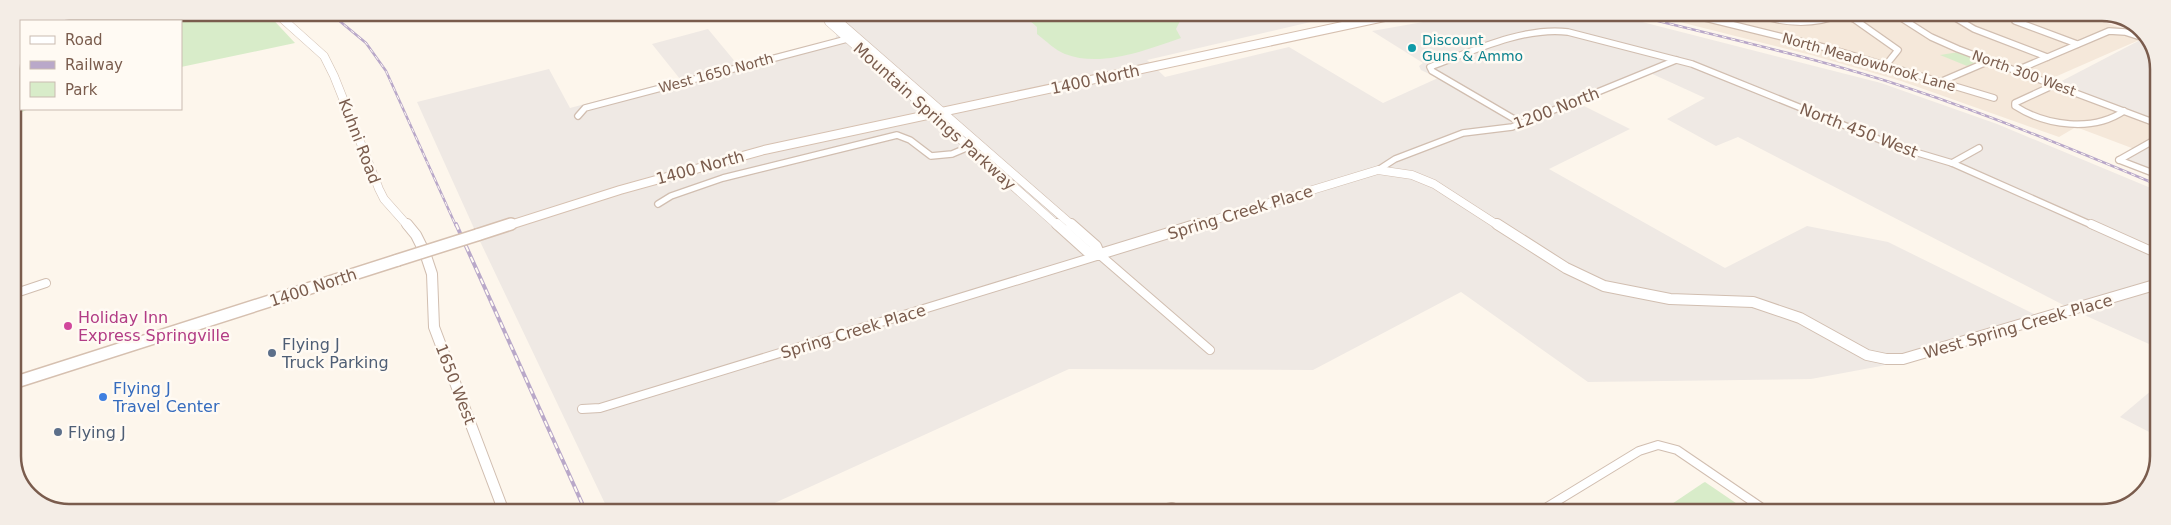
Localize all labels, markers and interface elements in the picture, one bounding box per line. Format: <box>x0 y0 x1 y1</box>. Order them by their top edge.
legend <box>20 20 182 110</box>
street label: North Meadowbrook Lane <box>1780 30 1958 94</box>
text: Road <box>65 31 103 49</box>
place label: Discount Guns & Ammo <box>1422 32 1523 64</box>
street label: Mountain Springs Parkway <box>850 39 1020 194</box>
marker: Discount Guns & Ammo <box>1406 42 1418 54</box>
street label: North 300 West <box>1970 47 2079 99</box>
street label: West 1650 North <box>657 50 775 96</box>
text: Railway <box>65 56 123 74</box>
street label: 1400 North <box>1049 61 1141 98</box>
text: Park <box>65 81 98 99</box>
street label: 1200 North <box>1511 83 1602 134</box>
street label: Kuhni Road <box>335 96 384 186</box>
street label: North 450 West <box>1797 99 1920 162</box>
street label: 1400 North <box>654 147 746 188</box>
street label: Spring Creek Place <box>1165 181 1315 244</box>
street label: 1400 North <box>267 264 359 311</box>
street label: West Spring Creek Place <box>1922 290 2115 363</box>
street label: Spring Creek Place <box>778 300 928 363</box>
place label: Holiday Inn Express Springville <box>78 308 230 345</box>
marker: Holiday Inn Express Springville <box>62 320 74 332</box>
place label: Flying J Truck Parking <box>281 335 389 372</box>
street label: 1650 West <box>431 341 480 427</box>
marker: Flying J Truck Parking <box>266 347 278 359</box>
place label: Flying J Travel Center <box>112 379 220 416</box>
marker: Flying J Travel Center <box>97 391 109 403</box>
place label: Flying J <box>68 423 126 442</box>
marker: Flying J <box>52 426 64 438</box>

